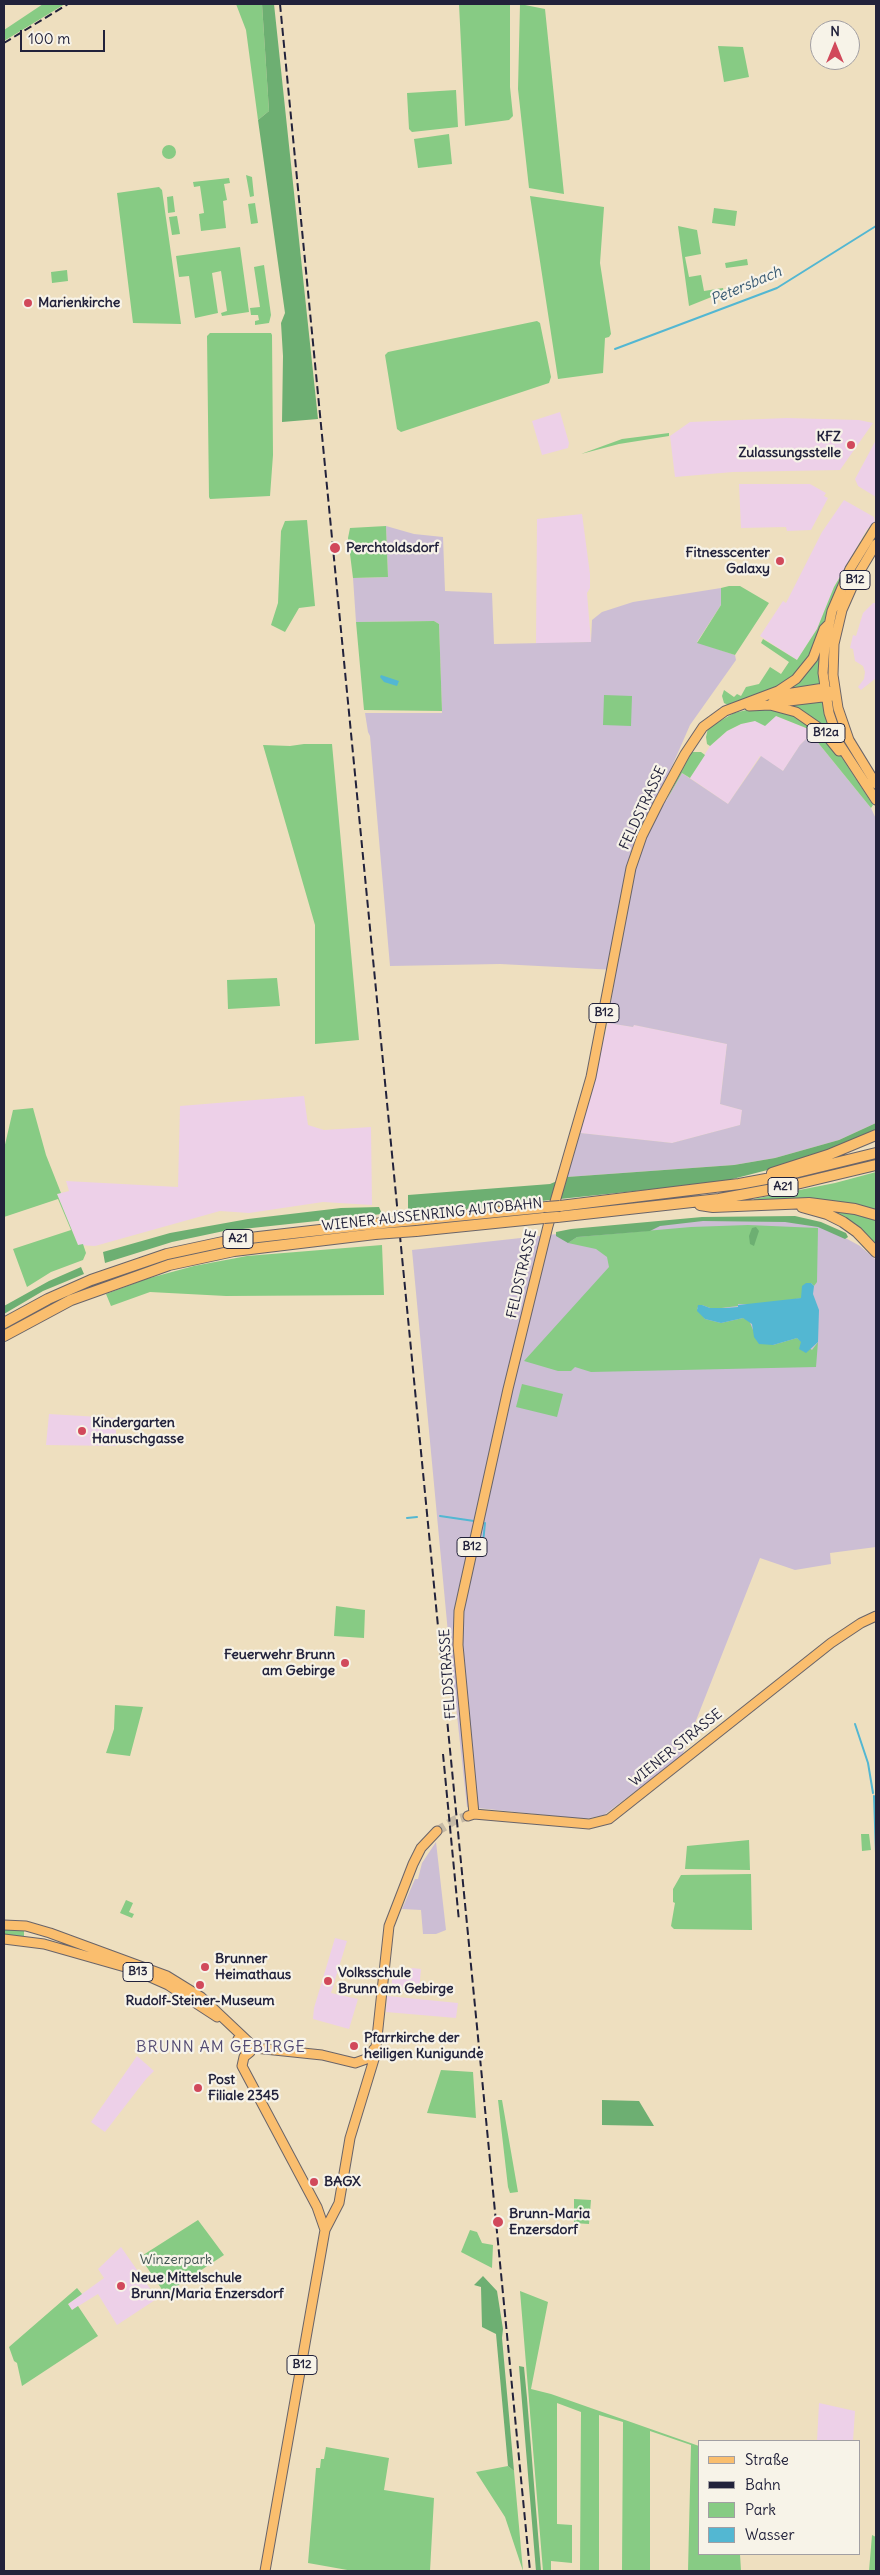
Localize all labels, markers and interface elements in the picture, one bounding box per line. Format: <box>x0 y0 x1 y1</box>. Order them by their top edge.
scale bar <box>22 20 108 52</box>
north arrow <box>810 20 860 70</box>
text: N <box>830 22 840 40</box>
text: 100 m <box>28 29 70 48</box>
water label: Petersbach <box>708 263 784 309</box>
place label: Marienkirche <box>38 295 120 311</box>
marker: Marienkirche <box>22 297 34 309</box>
place label: KFZ Zulassungsstelle <box>739 429 841 462</box>
marker: KFZ Zulassungsstelle <box>845 439 857 451</box>
place label: Perchtoldsdorf <box>346 540 439 556</box>
marker: Perchtoldsdorf <box>328 541 342 555</box>
place label: Fitnesscenter Galaxy <box>686 545 770 578</box>
marker: Fitnesscenter Galaxy <box>774 555 786 567</box>
road number: B12 <box>840 570 870 590</box>
road number: B12a <box>807 724 845 742</box>
street label: FELDSTRASSE <box>616 763 670 853</box>
road number: B12 <box>589 1004 619 1022</box>
road number: A21 <box>768 1178 798 1196</box>
street label: WIENER AUSSENRING AUTOBAHN <box>321 1195 543 1235</box>
street label: FELDSTRASSE <box>504 1228 540 1320</box>
road number: A21 <box>223 1230 253 1248</box>
place label: Kindergarten Hanuschgasse <box>92 1415 184 1448</box>
marker: Kindergarten Hanuschgasse <box>76 1425 88 1437</box>
road number: B12 <box>457 1538 487 1556</box>
street label: FELDSTRASSE <box>436 1628 460 1720</box>
place label: Feuerwehr Brunn am Gebirge <box>224 1647 335 1680</box>
marker: Feuerwehr Brunn am Gebirge <box>339 1657 351 1669</box>
street label: WIENER STRASSE <box>626 1706 726 1790</box>
place label: Brunner Heimathaus <box>215 1951 291 1984</box>
marker: Brunner Heimathaus <box>199 1961 211 1973</box>
road number: B13 <box>123 1962 153 1981</box>
place label: Volksschule Brunn am Gebirge <box>338 1965 454 1998</box>
marker: Volksschule Brunn am Gebirge <box>322 1975 334 1987</box>
marker: Rudolf-Steiner-Museum <box>194 1979 206 1991</box>
place label: Rudolf-Steiner-Museum <box>125 1993 275 2009</box>
place label: Pfarrkirche der heiligen Kunigunde <box>364 2030 484 2062</box>
district label: BRUNN AM GEBIRGE <box>134 2037 308 2057</box>
marker: Pfarrkirche der heiligen Kunigunde <box>348 2040 360 2052</box>
place label: Post Filiale 2345 <box>208 2072 279 2104</box>
marker: Post Filiale 2345 <box>192 2082 204 2094</box>
place label: BAGX <box>324 2174 361 2190</box>
marker: BAGX <box>308 2176 320 2188</box>
place label: Brunn-Maria Enzersdorf <box>509 2206 590 2238</box>
marker: Brunn-Maria Enzersdorf <box>491 2215 505 2229</box>
park label: Winzerpark <box>140 2252 212 2268</box>
place label: Neue Mittelschule Brunn/Maria Enzersdorf <box>131 2270 283 2302</box>
marker: Neue Mittelschule Brunn/Maria Enzersdorf <box>115 2280 127 2292</box>
road number: B12 <box>287 2356 317 2374</box>
legend <box>698 2440 860 2555</box>
text: Straße <box>745 2450 789 2469</box>
text: Bahn <box>745 2475 781 2494</box>
text: Park <box>745 2500 776 2519</box>
text: Wasser <box>745 2525 795 2544</box>

